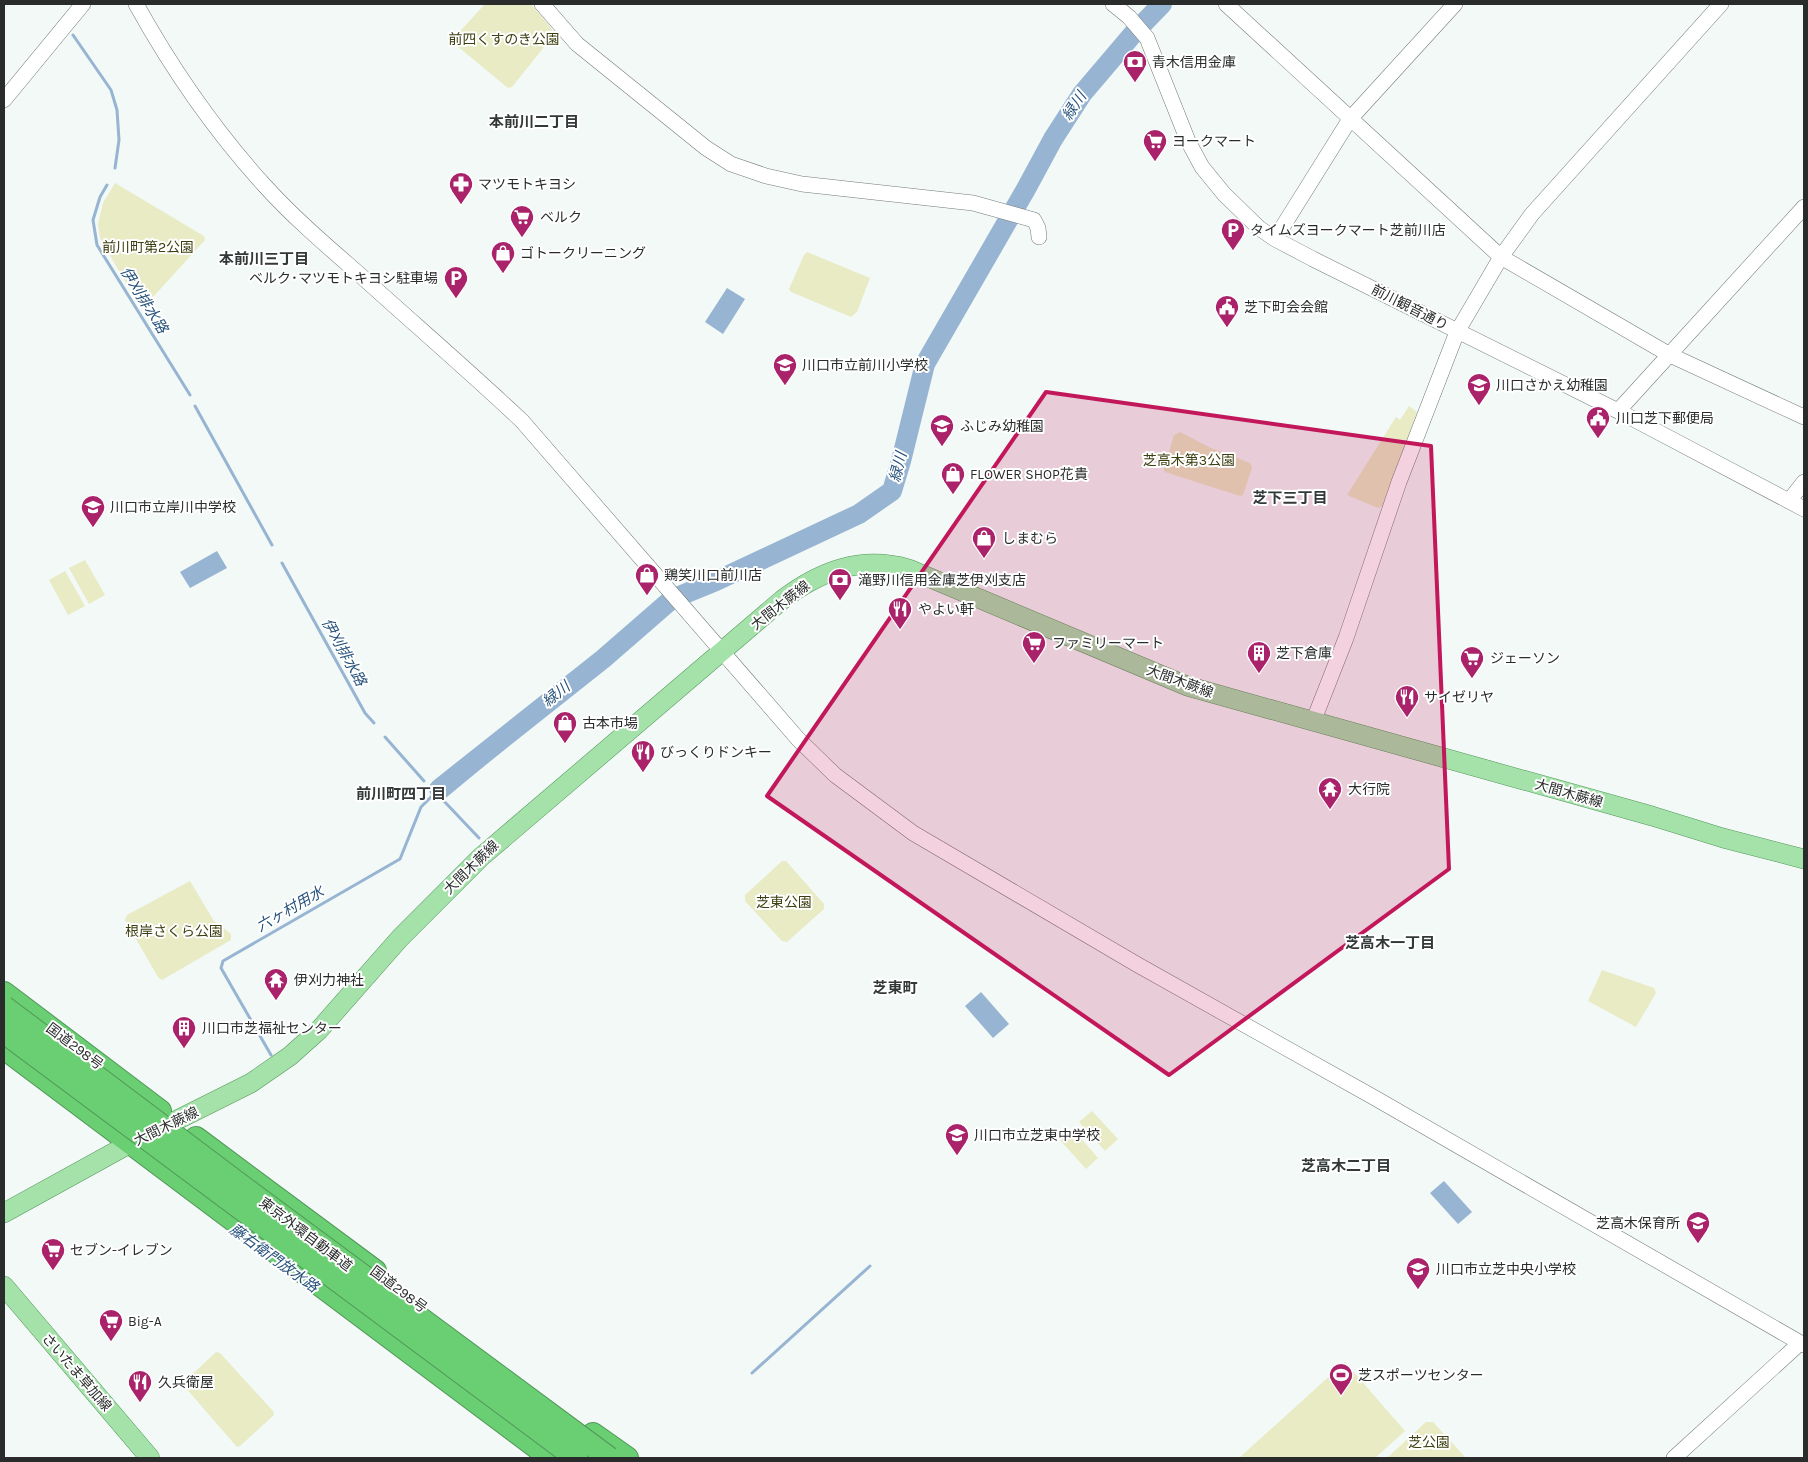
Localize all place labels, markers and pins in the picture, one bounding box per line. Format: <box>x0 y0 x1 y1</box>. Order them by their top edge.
bank icon: 青木信用金庫 <box>1122 49 1148 83</box>
place label: 青木信用金庫 <box>1152 54 1236 71</box>
supermarket icon: ヨークマート <box>1142 128 1168 162</box>
place label: ヨークマート <box>1172 133 1256 150</box>
pharmacy icon: マツモトキヨシ <box>448 171 474 205</box>
place label: マツモトキヨシ <box>478 176 576 193</box>
supermarket icon: ベルク <box>509 204 535 238</box>
place label: ベルク <box>540 209 582 226</box>
parking icon: タイムズヨークマート芝前川店 <box>1220 217 1246 251</box>
place label: タイムズヨークマート芝前川店 <box>1250 222 1446 239</box>
shop icon: ゴトークリーニング <box>490 240 516 274</box>
place label: ゴトークリーニング <box>520 245 646 262</box>
parking icon: ベルク･マツモトキヨシ駐車場 <box>443 265 469 299</box>
place label: ベルク･マツモトキヨシ駐車場 <box>249 270 438 287</box>
public building icon: 芝下町会会館 <box>1214 294 1240 328</box>
place label: 芝下町会会館 <box>1244 299 1328 316</box>
school or university icon: 川口市立前川小学校 <box>772 352 798 386</box>
place label: 川口市立前川小学校 <box>802 357 928 374</box>
school or university icon: 川口さかえ幼稚園 <box>1466 372 1492 406</box>
place label: 川口さかえ幼稚園 <box>1496 377 1608 394</box>
public building icon: 川口芝下郵便局 <box>1585 405 1611 439</box>
place label: 川口芝下郵便局 <box>1616 410 1714 427</box>
school or university icon: ふじみ幼稚園 <box>929 413 955 447</box>
place label: ふじみ幼稚園 <box>960 418 1044 435</box>
shop icon: FLOWER SHOP花貴 <box>940 461 966 495</box>
place label: FLOWER SHOP花貴 <box>970 466 1088 483</box>
school or university icon: 川口市立岸川中学校 <box>80 494 106 528</box>
place label: 川口市立岸川中学校 <box>110 499 236 516</box>
shop icon: しまむら <box>971 525 997 559</box>
place label: しまむら <box>1002 530 1058 547</box>
shop icon: 鶏笑川口前川店 <box>634 562 660 596</box>
place label: 鶏笑川口前川店 <box>664 567 762 584</box>
bank icon: 滝野川信用金庫芝伊刈支店 <box>827 567 853 601</box>
place label: 滝野川信用金庫芝伊刈支店 <box>858 572 1026 589</box>
restaurant icon: やよい軒 <box>887 596 913 630</box>
place label: やよい軒 <box>918 601 974 618</box>
supermarket icon: ファミリーマート <box>1021 630 1047 664</box>
place label: ファミリーマート <box>1052 635 1164 652</box>
building icon: 芝下倉庫 <box>1246 640 1272 674</box>
place label: 芝下倉庫 <box>1276 645 1332 662</box>
supermarket icon: ジェーソン <box>1459 645 1485 679</box>
place label: ジェーソン <box>1490 650 1560 667</box>
restaurant icon: サイゼリヤ <box>1394 684 1420 718</box>
place label: サイゼリヤ <box>1424 689 1494 706</box>
shop icon: 古本市場 <box>552 710 578 744</box>
place label: 古本市場 <box>582 715 638 732</box>
restaurant icon: びっくりドンキー <box>630 739 656 773</box>
place label: びっくりドンキー <box>660 744 772 761</box>
temple icon: 大行院 <box>1317 776 1343 810</box>
place label: 大行院 <box>1348 781 1390 798</box>
temple icon: 伊刈力神社 <box>263 967 289 1001</box>
place label: 伊刈力神社 <box>294 972 364 989</box>
building icon: 川口市芝福祉センター <box>171 1015 197 1049</box>
place label: 川口市芝福祉センター <box>202 1020 342 1037</box>
school or university icon: 川口市立芝東中学校 <box>944 1122 970 1156</box>
place label: 川口市立芝東中学校 <box>974 1127 1100 1144</box>
school or university icon: 芝高木保育所 <box>1685 1210 1711 1244</box>
place label: 芝高木保育所 <box>1596 1215 1680 1232</box>
supermarket icon: セブン-イレブン <box>40 1237 66 1271</box>
place label: セブン-イレブン <box>70 1242 173 1259</box>
school or university icon: 川口市立芝中央小学校 <box>1405 1256 1431 1290</box>
place label: 川口市立芝中央小学校 <box>1436 1261 1576 1278</box>
supermarket icon: Big-A <box>98 1308 124 1342</box>
place label: Big-A <box>128 1313 162 1330</box>
sports icon: 芝スポーツセンター <box>1328 1362 1354 1396</box>
place label: 芝スポーツセンター <box>1358 1367 1484 1384</box>
restaurant icon: 久兵衛屋 <box>127 1369 153 1403</box>
place label: 久兵衛屋 <box>158 1374 214 1391</box>

